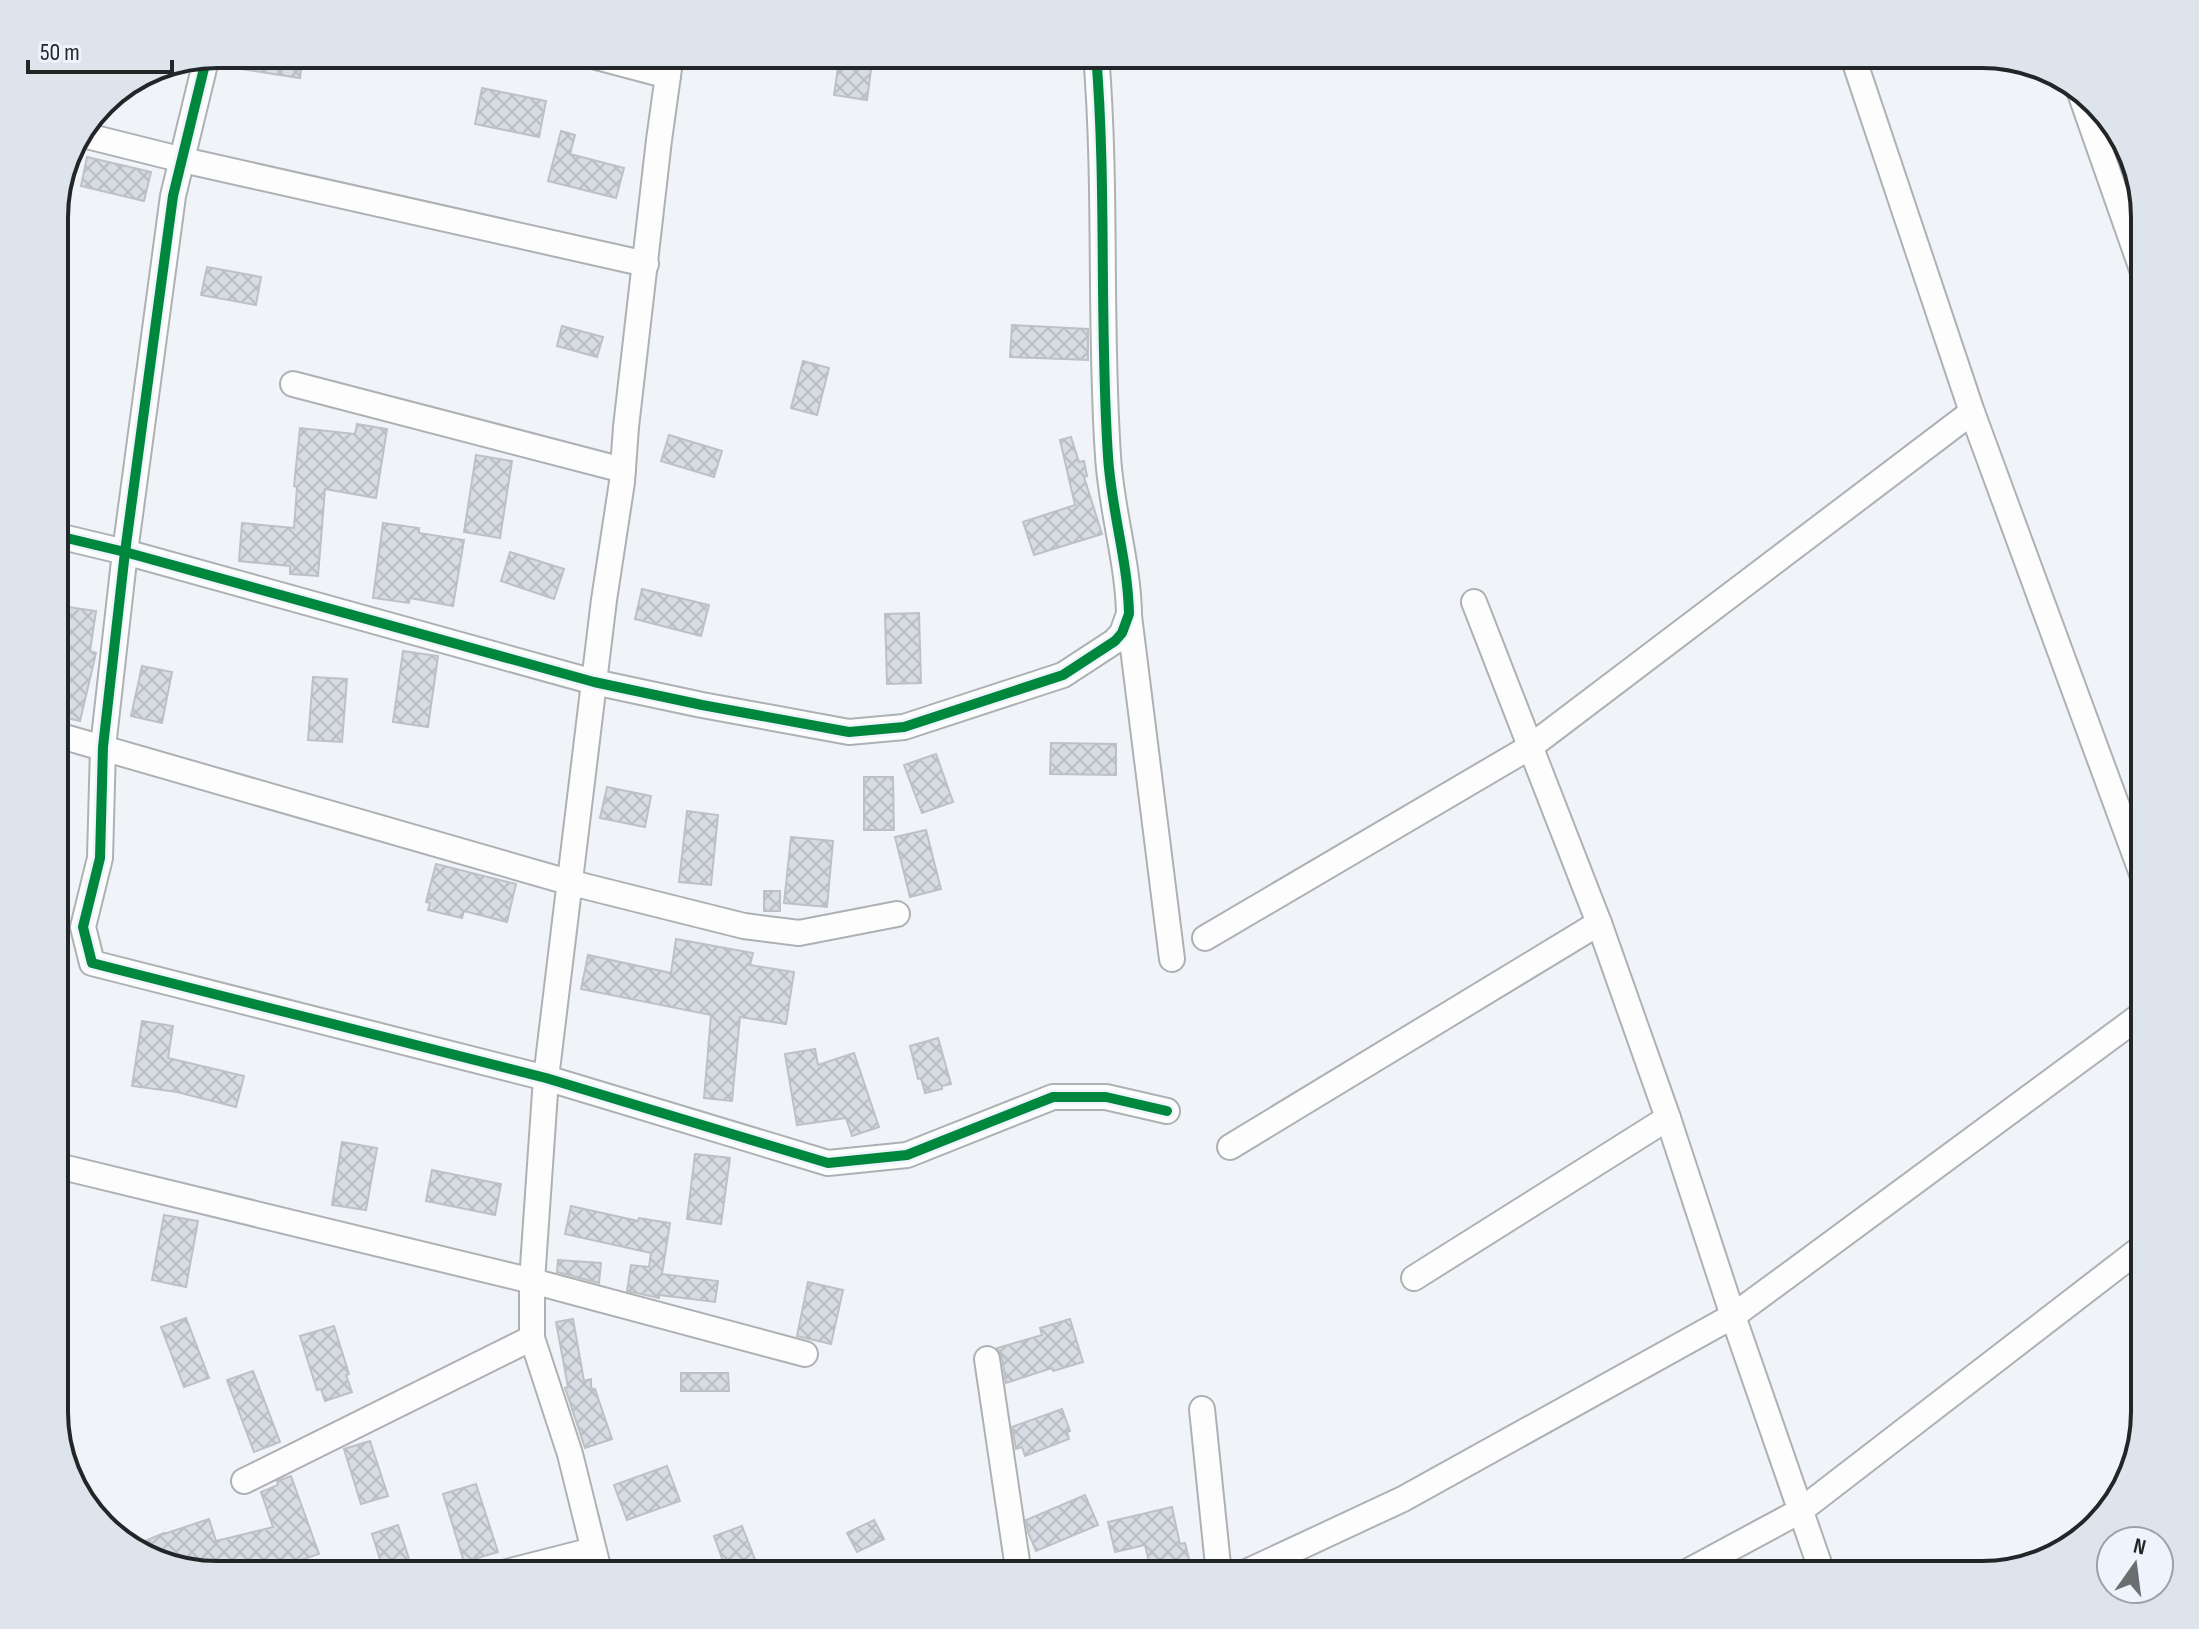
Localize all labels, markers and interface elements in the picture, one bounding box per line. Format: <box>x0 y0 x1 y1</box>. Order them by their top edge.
scale bar <box>28 24 172 74</box>
text: 50 m <box>40 38 80 67</box>
north arrow <box>2095 1525 2175 1605</box>
text: N <box>2131 1533 2148 1562</box>

